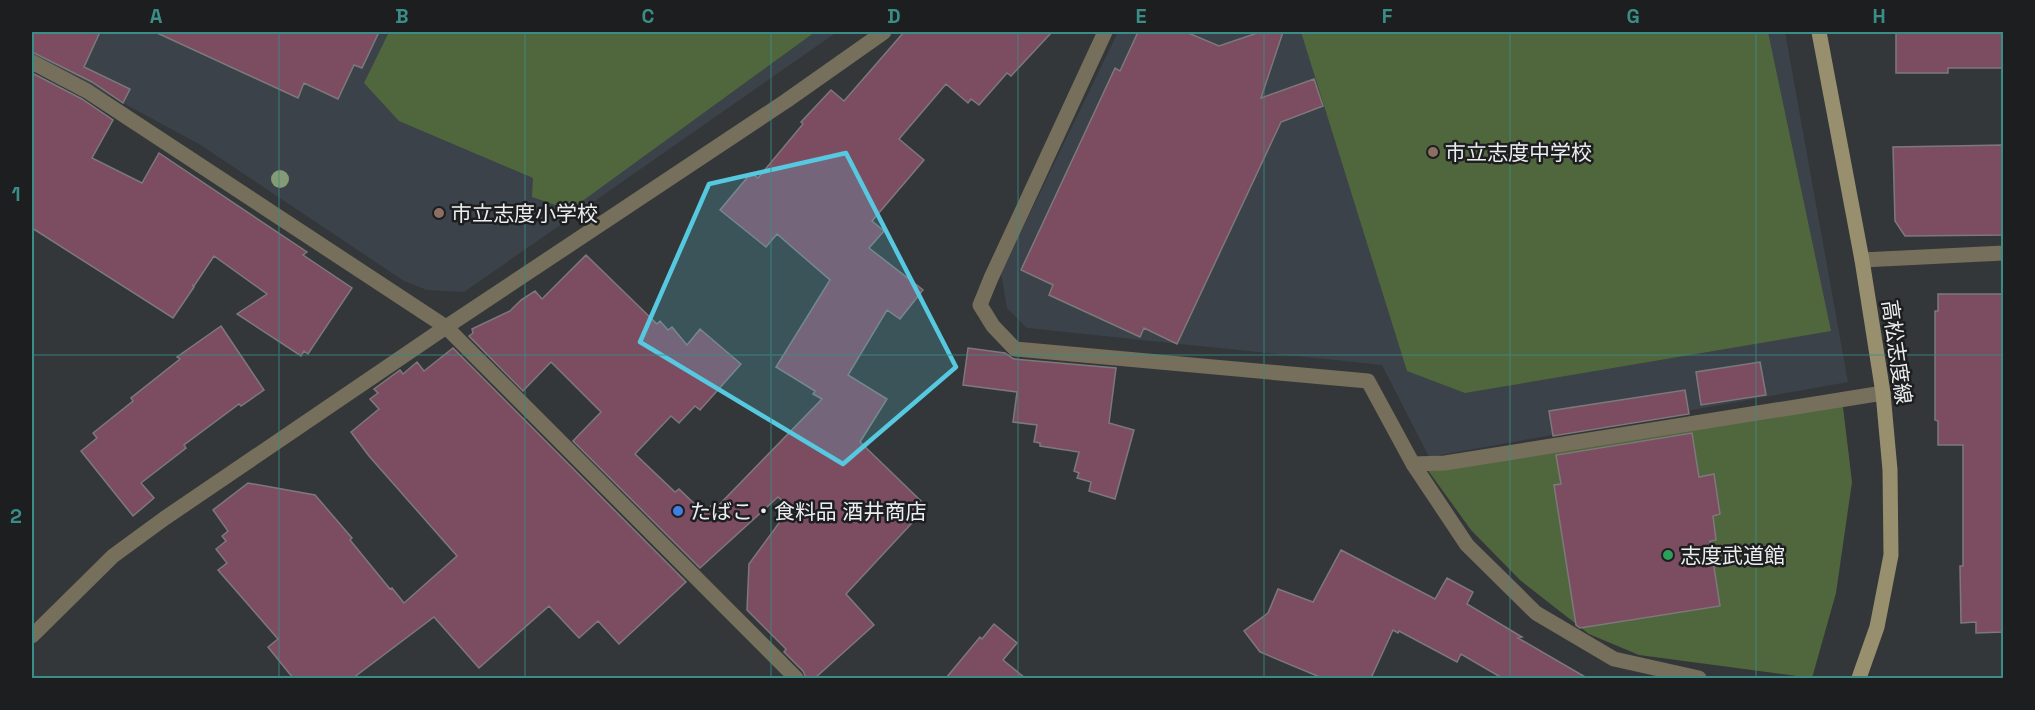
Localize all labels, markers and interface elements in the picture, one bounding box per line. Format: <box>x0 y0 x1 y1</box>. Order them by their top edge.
text: A <box>150 3 163 29</box>
text: B <box>395 3 409 29</box>
text: C <box>642 3 655 29</box>
text: D <box>887 3 901 29</box>
text: E <box>1135 3 1147 29</box>
text: F <box>1382 3 1393 29</box>
text: G <box>1626 3 1640 29</box>
text: H <box>1872 3 1886 29</box>
place label: 市立志度中学校 <box>1445 139 1592 166</box>
marker: 市立志度中学校 <box>1426 145 1440 159</box>
text: 1 <box>11 181 21 207</box>
place label: 市立志度小学校 <box>451 200 598 227</box>
marker: 市立志度小学校 <box>432 206 446 220</box>
street label: 高松志度線 <box>1876 298 1918 406</box>
place label: たばこ・食料品 酒井商店 <box>690 498 926 525</box>
text: 2 <box>10 503 22 529</box>
marker: たばこ・食料品 酒井商店 <box>671 504 685 518</box>
place label: 志度武道館 <box>1680 542 1785 569</box>
marker: 志度武道館 <box>1661 548 1675 562</box>

